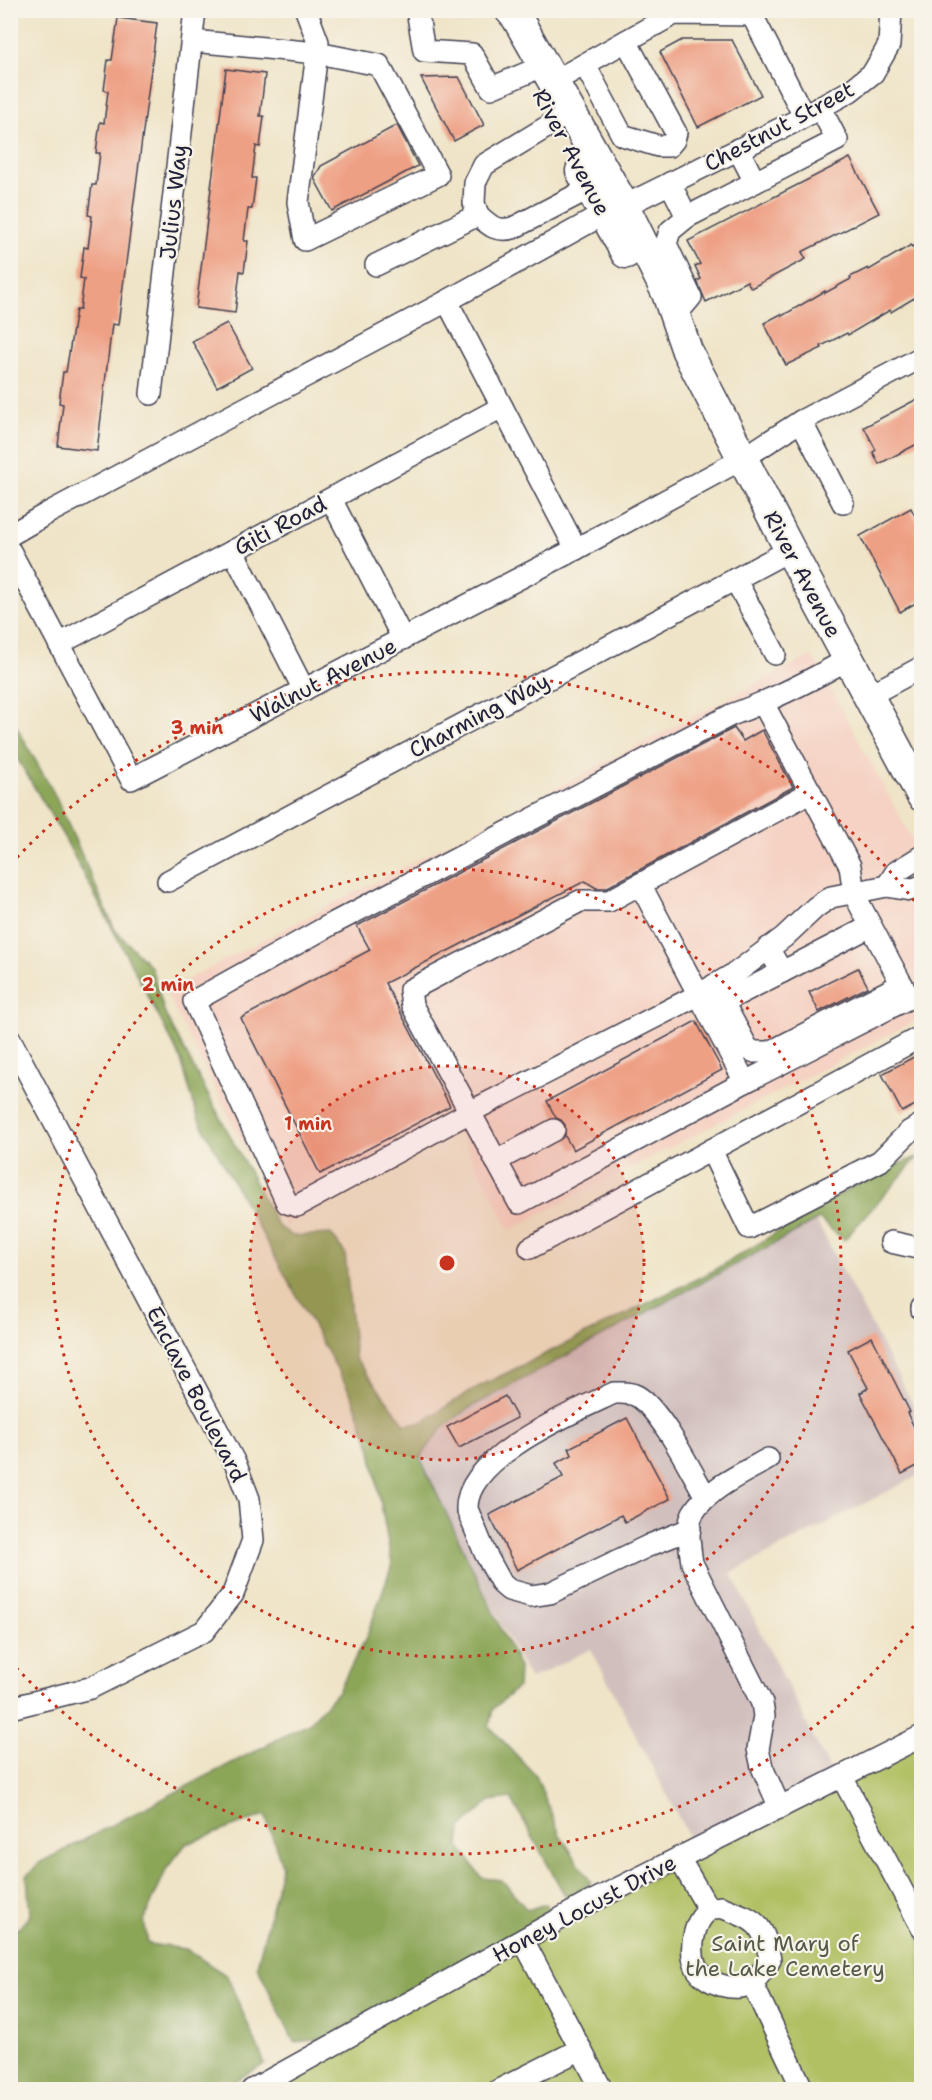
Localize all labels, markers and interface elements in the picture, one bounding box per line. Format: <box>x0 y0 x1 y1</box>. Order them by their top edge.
street label: Chestnut Street <box>699 75 859 178</box>
street label: River Avenue <box>526 84 617 221</box>
street label: Julius Way <box>153 143 194 261</box>
street label: Giti Road <box>229 489 332 562</box>
street label: River Avenue <box>757 506 848 643</box>
street label: Walnut Avenue <box>245 631 402 730</box>
street label: Charming Way <box>404 666 554 765</box>
text: 3 min <box>171 716 223 740</box>
text: 2 min <box>142 973 194 997</box>
text: 1 min <box>284 1112 332 1136</box>
centre of rings <box>437 1253 457 1273</box>
street label: Enclave Boulevard <box>140 1301 253 1487</box>
street label: Honey Locust Drive <box>487 1848 681 1969</box>
park label: Saint Mary of the Lake Cemetery <box>685 1929 885 1983</box>

